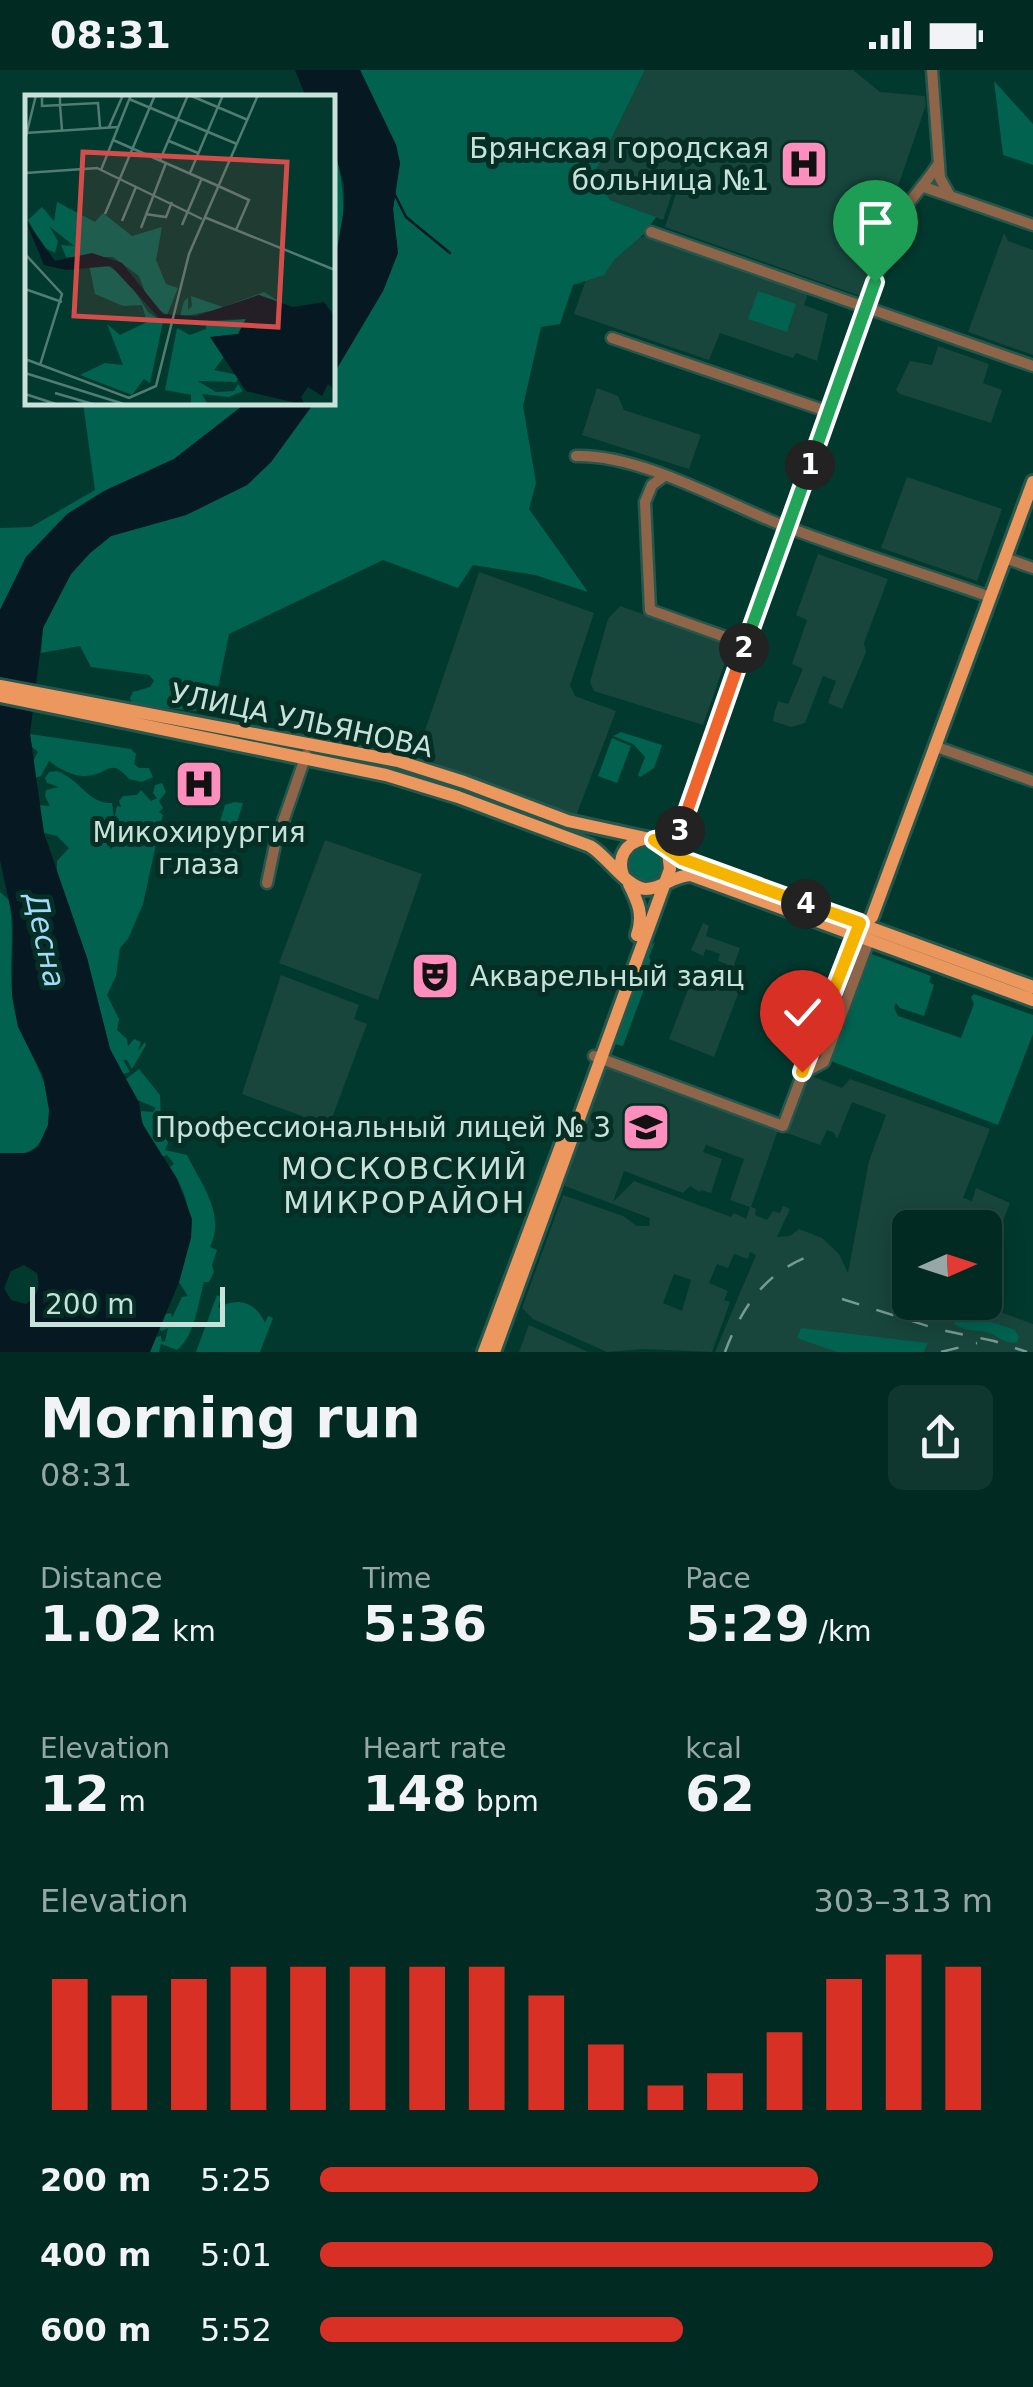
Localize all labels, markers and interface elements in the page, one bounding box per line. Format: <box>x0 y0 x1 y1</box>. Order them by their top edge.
text: 08:31 <box>50 13 171 57</box>
inset map <box>25 95 335 405</box>
place label: Брянская городская больница №1 <box>469 132 769 197</box>
hospital icon: Брянская городская больница №1 <box>778 138 830 190</box>
pin <box>833 180 918 283</box>
icon: arrive <box>848 195 903 250</box>
pin: 1 <box>785 440 835 490</box>
text: 1 <box>800 448 820 481</box>
pin: 2 <box>719 623 769 673</box>
text: 2 <box>734 631 754 664</box>
street label: УЛИЦА УЛЬЯНОВА <box>168 677 436 764</box>
hospital icon: Микохирургия глаза <box>173 758 225 810</box>
pin: 3 <box>655 806 705 856</box>
text: 3 <box>670 814 690 847</box>
place label: Микохирургия глаза <box>92 816 306 881</box>
pin: 4 <box>781 879 831 929</box>
water label: Десна <box>18 887 73 991</box>
text: 4 <box>796 887 816 920</box>
theatre icon: Акварельный заяц <box>409 950 461 1002</box>
place label: Акварельный заяц <box>470 960 745 993</box>
pin <box>760 970 845 1073</box>
icon: check <box>775 985 830 1040</box>
school or university icon: Профессиональный лицей № 3 <box>620 1101 672 1153</box>
place label: Профессиональный лицей № 3 <box>155 1111 611 1144</box>
district label: МОСКОВСКИЙ МИКРОРАЙОН <box>281 1151 529 1220</box>
north arrow <box>892 1210 1002 1320</box>
map controls <box>892 1210 1002 1320</box>
scale bar <box>30 1282 225 1326</box>
text: 200 m <box>45 1288 135 1321</box>
button: share <box>888 1385 993 1490</box>
text: Morning run <box>40 1386 421 1450</box>
text: 08:31 <box>40 1456 132 1494</box>
text: Distance <box>40 1562 162 1595</box>
text: Time <box>363 1562 431 1595</box>
text: Pace <box>685 1562 751 1595</box>
text: 1.02 <box>40 1595 163 1653</box>
text: 5:36 <box>363 1595 487 1653</box>
text: 5:29 <box>685 1595 810 1653</box>
text: km <box>163 1615 216 1648</box>
text: /km <box>810 1615 872 1648</box>
text: Elevation <box>40 1732 170 1765</box>
text: Heart rate <box>363 1732 506 1765</box>
text: kcal <box>685 1732 742 1765</box>
text: 12 <box>40 1765 110 1823</box>
text: 148 <box>363 1765 467 1823</box>
text: 62 <box>685 1765 755 1823</box>
text: m <box>110 1785 146 1818</box>
text: bpm <box>467 1785 539 1818</box>
text: Elevation <box>40 1882 189 1920</box>
text: 303–313 m <box>814 1882 993 1920</box>
text: 200 m <box>40 2161 151 2199</box>
text: 5:25 <box>200 2161 272 2199</box>
text: 400 m <box>40 2236 151 2274</box>
text: 5:01 <box>200 2236 272 2274</box>
text: 600 m <box>40 2311 151 2349</box>
text: 5:52 <box>200 2311 272 2349</box>

